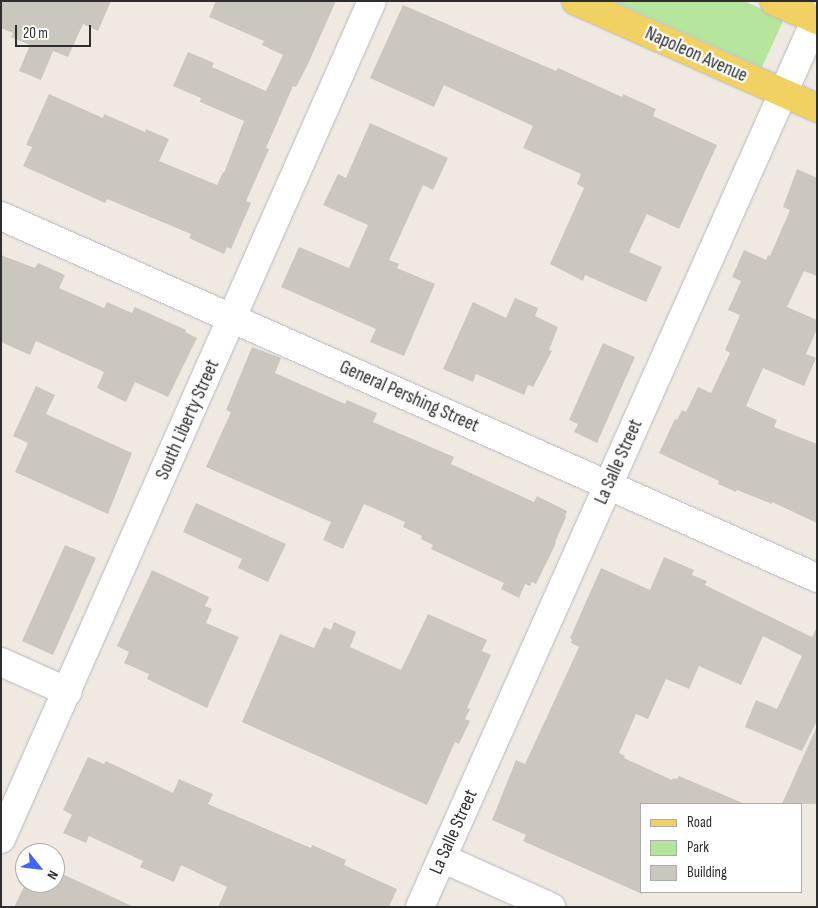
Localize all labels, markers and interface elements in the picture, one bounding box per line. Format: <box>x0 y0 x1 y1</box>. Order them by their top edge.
scale bar <box>18 15 94 47</box>
street label: Napoleon Avenue <box>641 22 751 88</box>
text: 20 m <box>23 24 48 43</box>
street label: South Liberty Street <box>151 356 225 484</box>
street label: General Pershing Street <box>336 356 482 438</box>
street label: La Salle Street <box>590 416 648 508</box>
street label: La Salle Street <box>425 786 483 878</box>
legend <box>640 803 803 893</box>
text: Road <box>687 813 712 832</box>
text: Park <box>687 838 709 857</box>
north arrow <box>15 843 65 893</box>
text: Building <box>687 863 727 882</box>
text: N <box>43 868 62 882</box>

